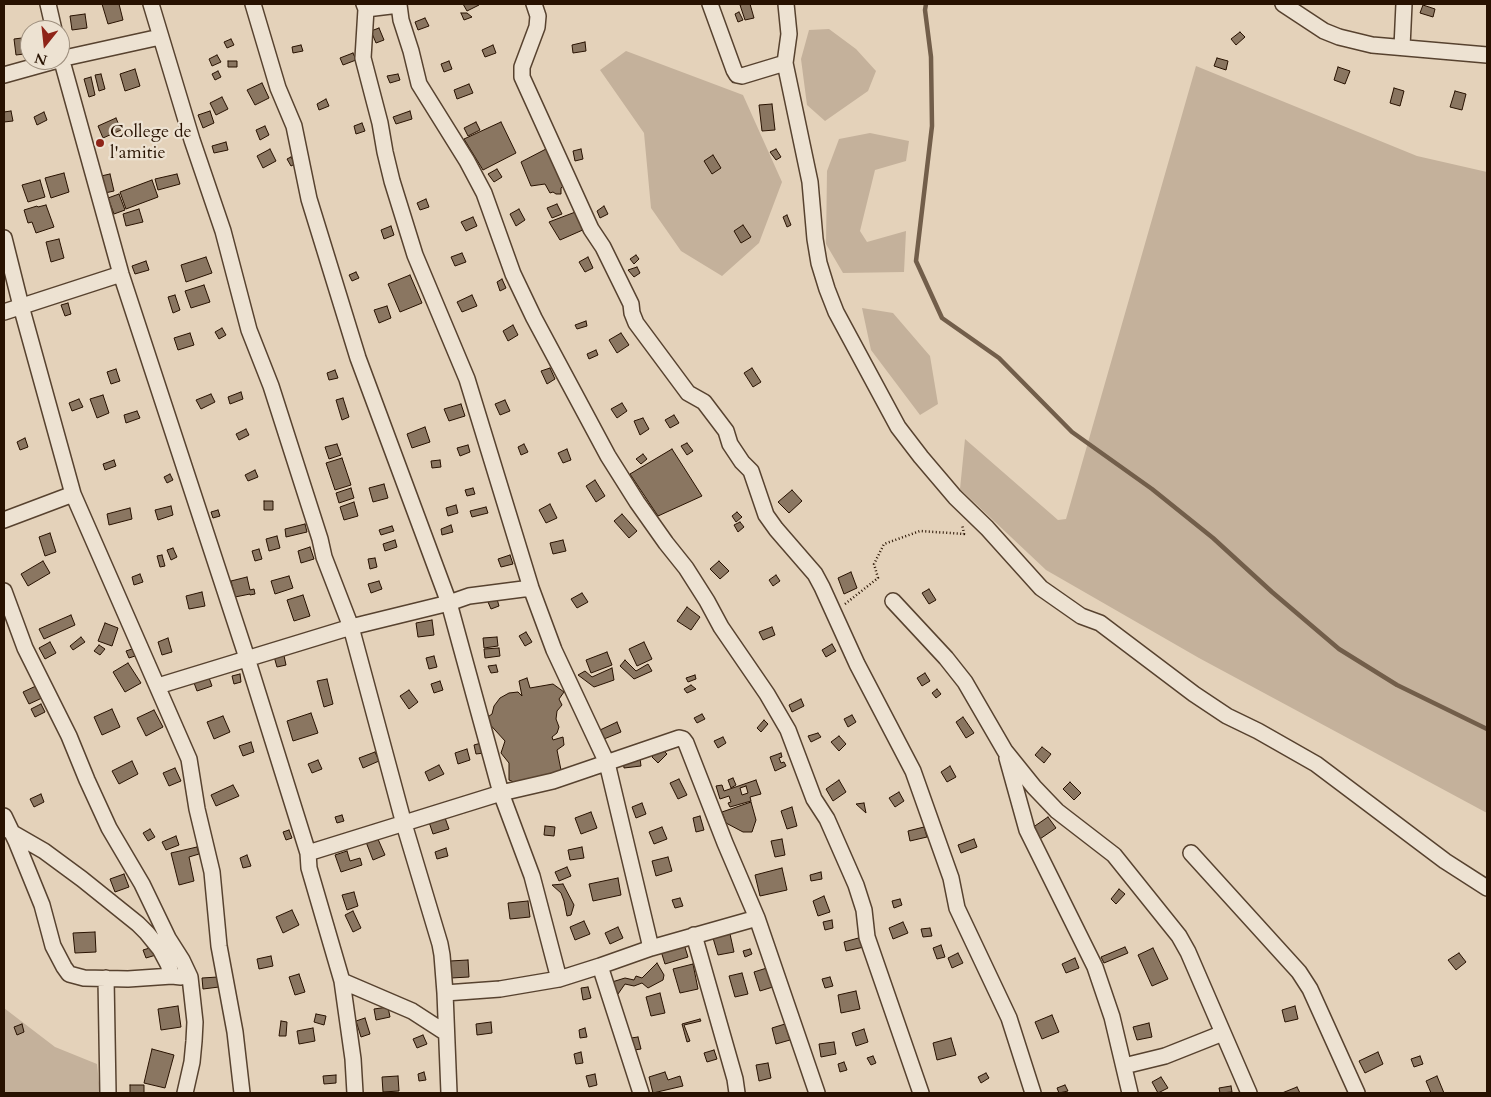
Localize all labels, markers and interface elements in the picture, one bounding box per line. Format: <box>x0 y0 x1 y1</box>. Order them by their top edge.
north arrow <box>20 20 70 70</box>
text: N <box>33 48 49 70</box>
place label: College de l'amitie <box>110 122 192 164</box>
marker: College de l'amitie <box>94 137 106 149</box>

